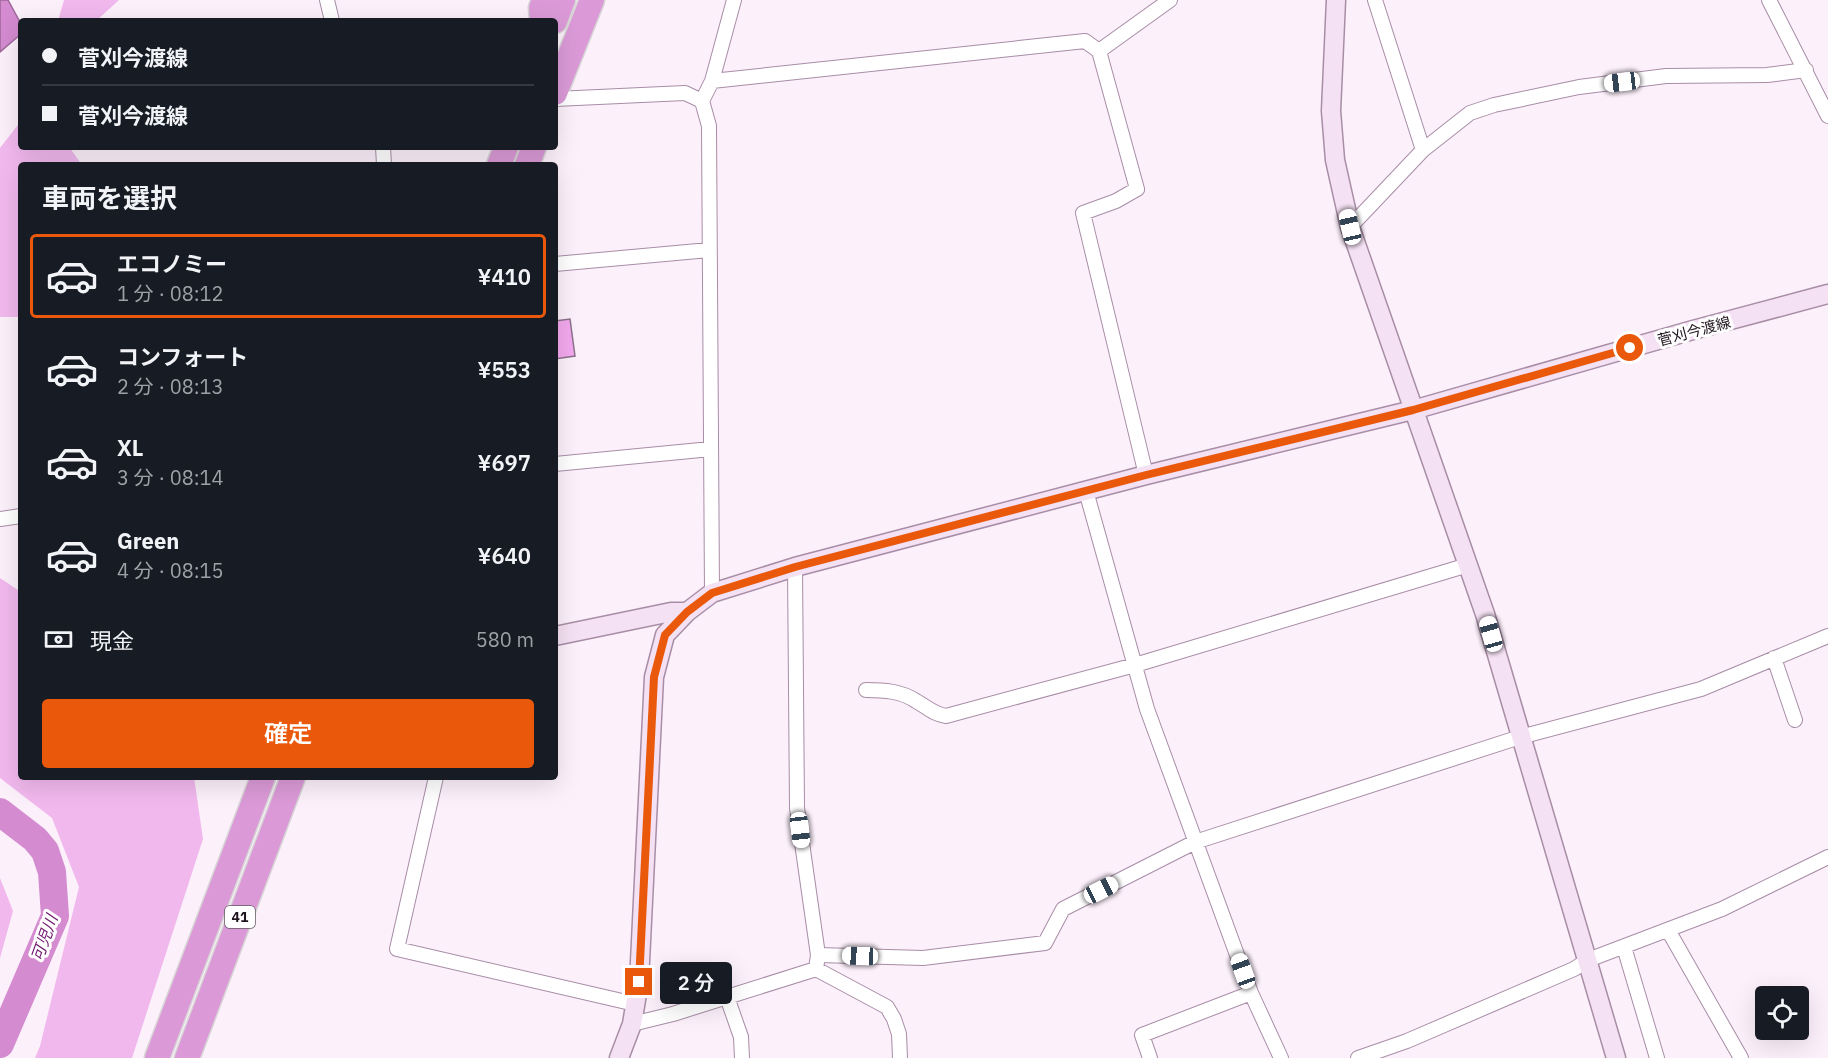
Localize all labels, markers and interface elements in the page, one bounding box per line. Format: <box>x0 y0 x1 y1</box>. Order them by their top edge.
text: 菅刈今渡線 <box>78 43 188 72</box>
car <box>1603 71 1641 93</box>
text: 菅刈今渡線 <box>78 101 188 130</box>
text: 車両を選択 <box>42 180 177 215</box>
car <box>1337 207 1363 247</box>
icon: car <box>45 249 99 303</box>
text: エコノミー <box>117 249 227 278</box>
text: ¥410 <box>477 262 531 291</box>
text: 1 分 · 08:12 <box>117 280 224 307</box>
street label: 菅刈今渡線 <box>1655 312 1733 350</box>
route start <box>1616 334 1643 361</box>
icon: car <box>45 342 99 396</box>
text: コンフォート <box>117 342 248 371</box>
text: ¥553 <box>477 355 531 384</box>
text: 2 分 · 08:13 <box>117 373 224 400</box>
text: XL <box>117 433 143 462</box>
icon: car <box>45 435 99 489</box>
text: ¥697 <box>477 448 531 477</box>
text: 3 分 · 08:14 <box>117 464 224 491</box>
text: Green <box>117 526 179 555</box>
icon: car <box>45 528 99 582</box>
text: ¥640 <box>477 541 531 570</box>
text: 4 分 · 08:15 <box>117 557 224 584</box>
car <box>1477 614 1505 654</box>
icon: cash <box>42 623 75 656</box>
text: 現金 <box>90 626 134 655</box>
text: 580 m <box>476 626 534 653</box>
button: 確定 <box>42 699 534 768</box>
car <box>789 811 811 849</box>
car <box>1081 874 1121 906</box>
road number: 41 <box>225 906 255 928</box>
water label: 可児川 <box>26 910 62 964</box>
car <box>842 946 878 966</box>
car <box>1228 951 1258 991</box>
callout: 2 分 <box>660 961 732 1003</box>
route end <box>625 968 652 995</box>
text: 2 分 <box>678 969 714 996</box>
map controls <box>1755 986 1809 1040</box>
button: locate <box>1755 986 1809 1040</box>

